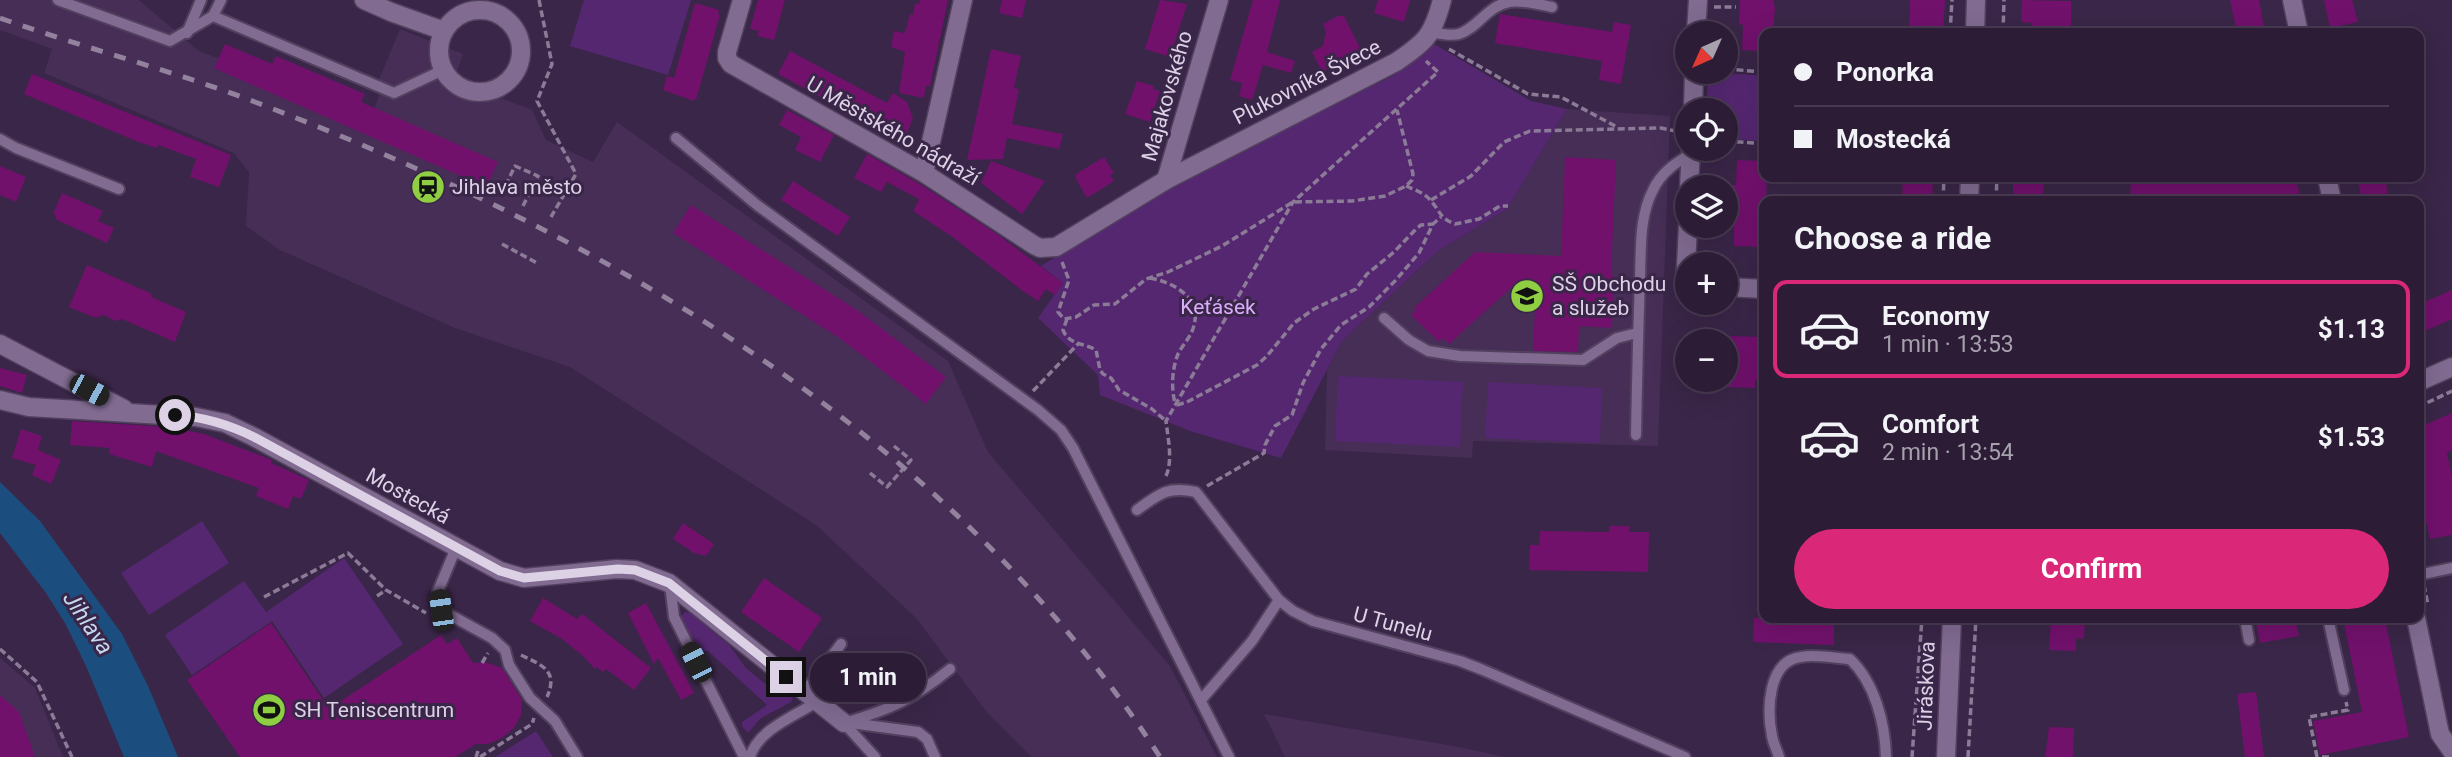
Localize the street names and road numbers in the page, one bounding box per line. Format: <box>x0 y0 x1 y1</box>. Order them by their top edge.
street label: Majakovského <box>1137 28 1197 164</box>
street label: Plukovníka Švece <box>1229 34 1385 130</box>
street label: U Městského nádraží <box>802 72 984 191</box>
street label: Mostecká <box>362 463 454 529</box>
street label: U Tunelu <box>1351 602 1435 646</box>
street label: Jiráskova <box>1912 641 1940 731</box>

